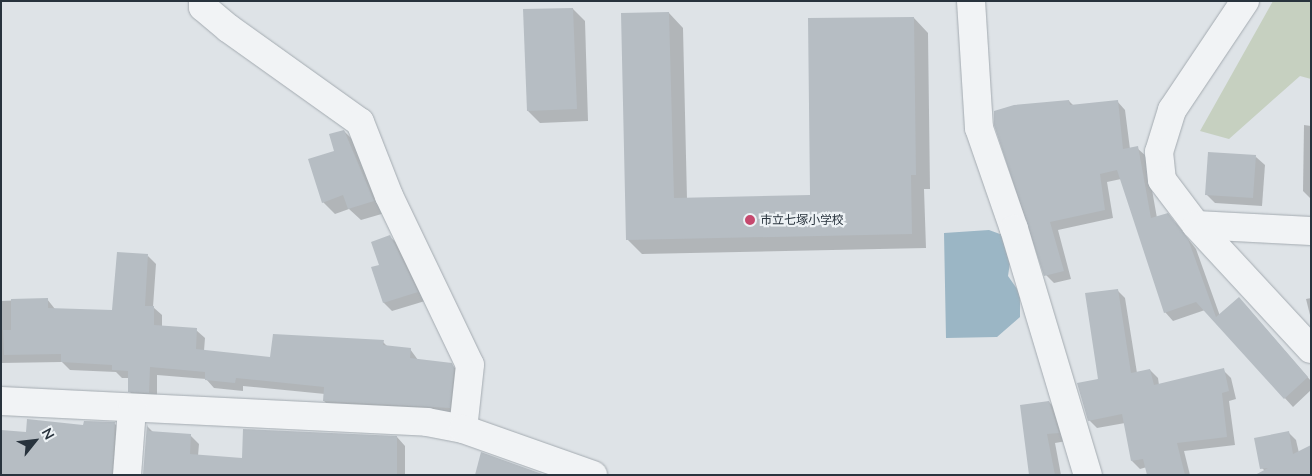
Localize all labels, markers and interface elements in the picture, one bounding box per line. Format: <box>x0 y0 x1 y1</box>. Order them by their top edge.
place label: 市立七塚小学校 <box>760 213 844 227</box>
marker: 市立七塚小学校 <box>744 214 756 226</box>
north arrow <box>10 416 60 466</box>
text: N <box>38 425 59 443</box>

